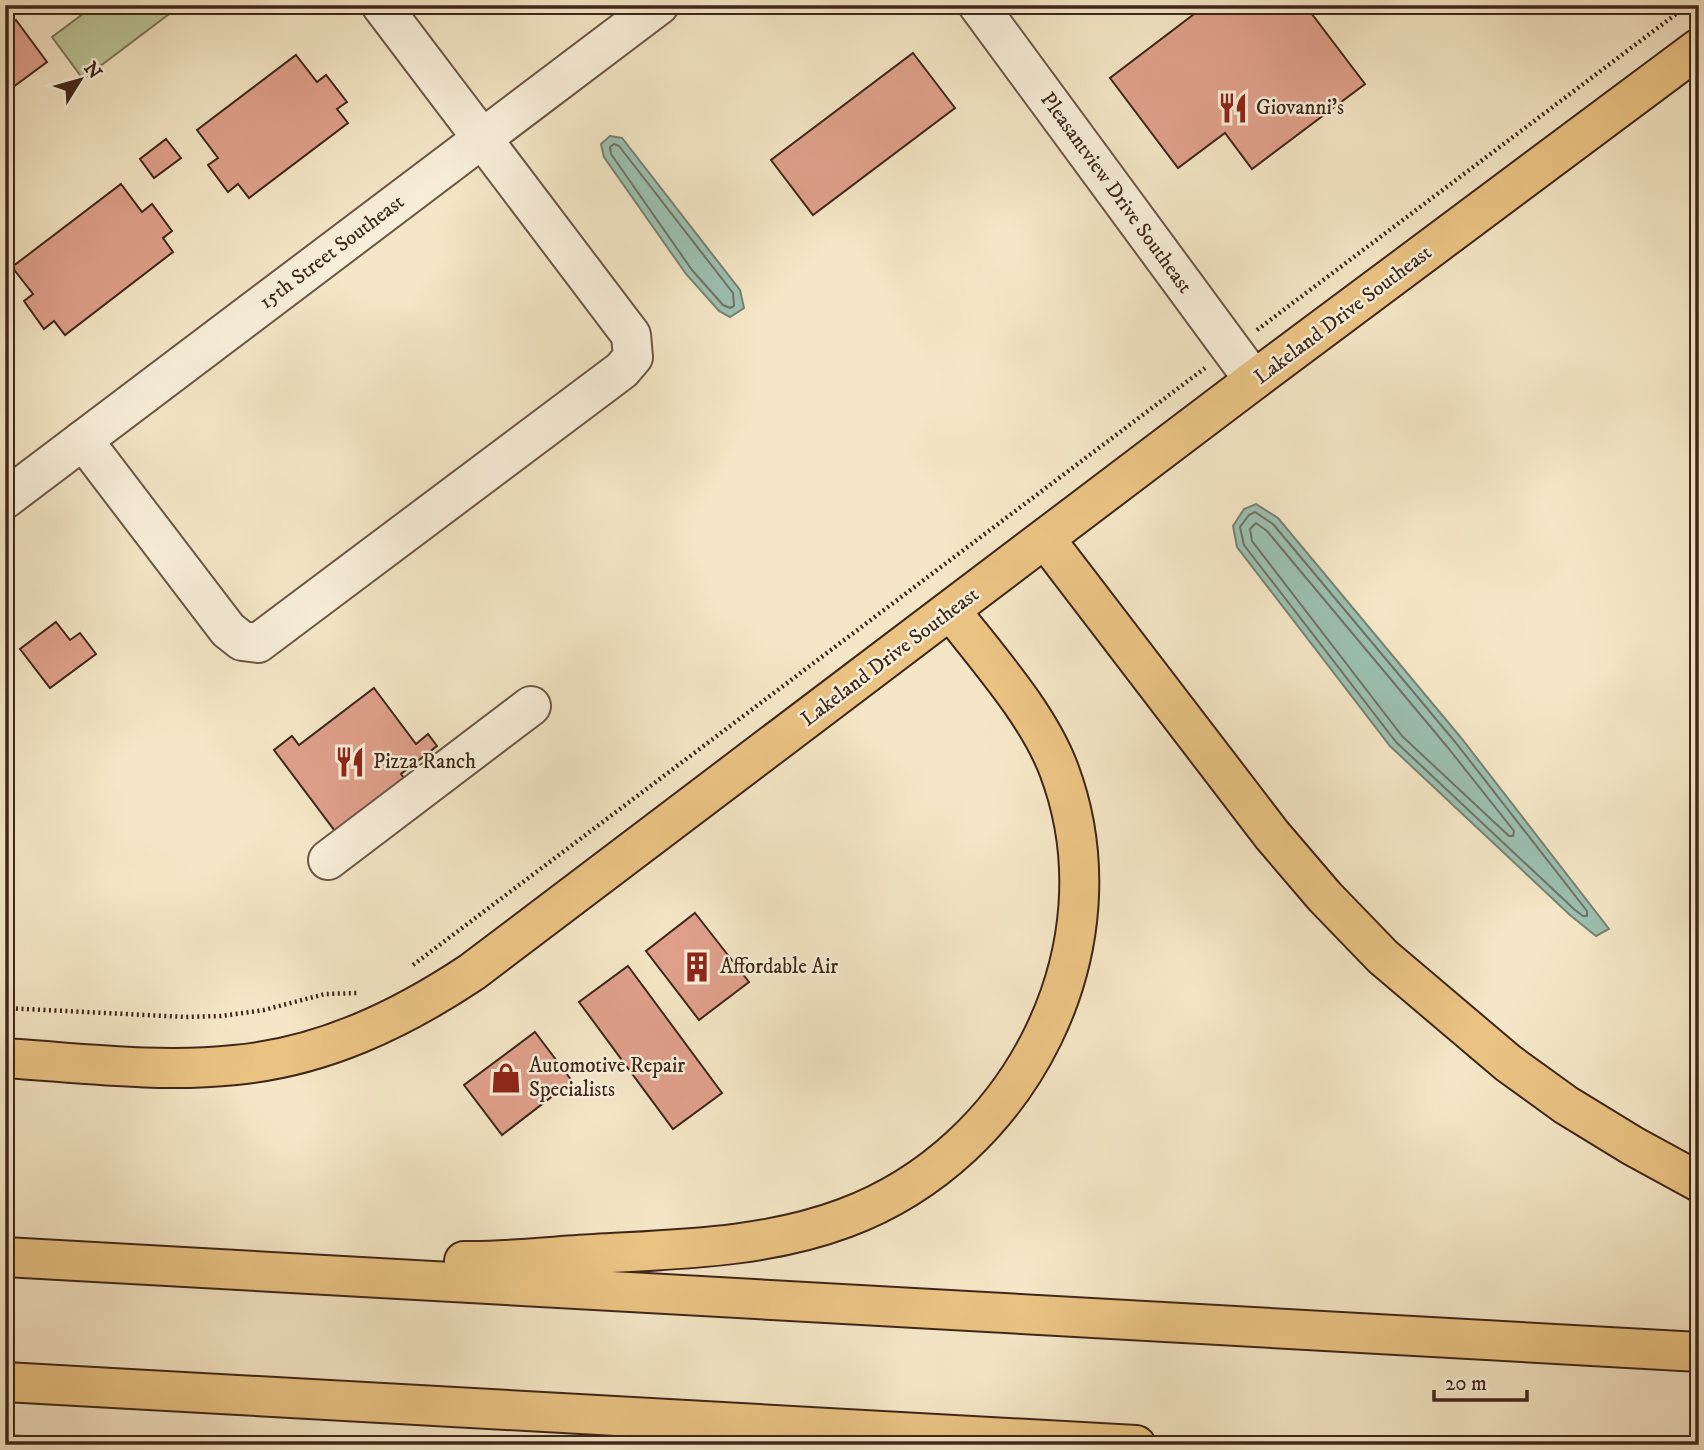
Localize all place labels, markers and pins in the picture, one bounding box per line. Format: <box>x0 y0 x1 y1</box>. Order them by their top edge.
restaurant icon: Giovanni's <box>1216 91 1250 125</box>
place label: Giovanni's <box>1256 95 1344 121</box>
restaurant icon: Pizza Ranch <box>333 745 367 779</box>
place label: Pizza Ranch <box>373 749 476 775</box>
building icon: Affordable Air <box>680 950 714 984</box>
place label: Affordable Air <box>720 954 838 980</box>
place label: Automotive Repair Specialists <box>529 1053 685 1103</box>
shop icon: Automotive Repair Specialists <box>489 1061 523 1095</box>

